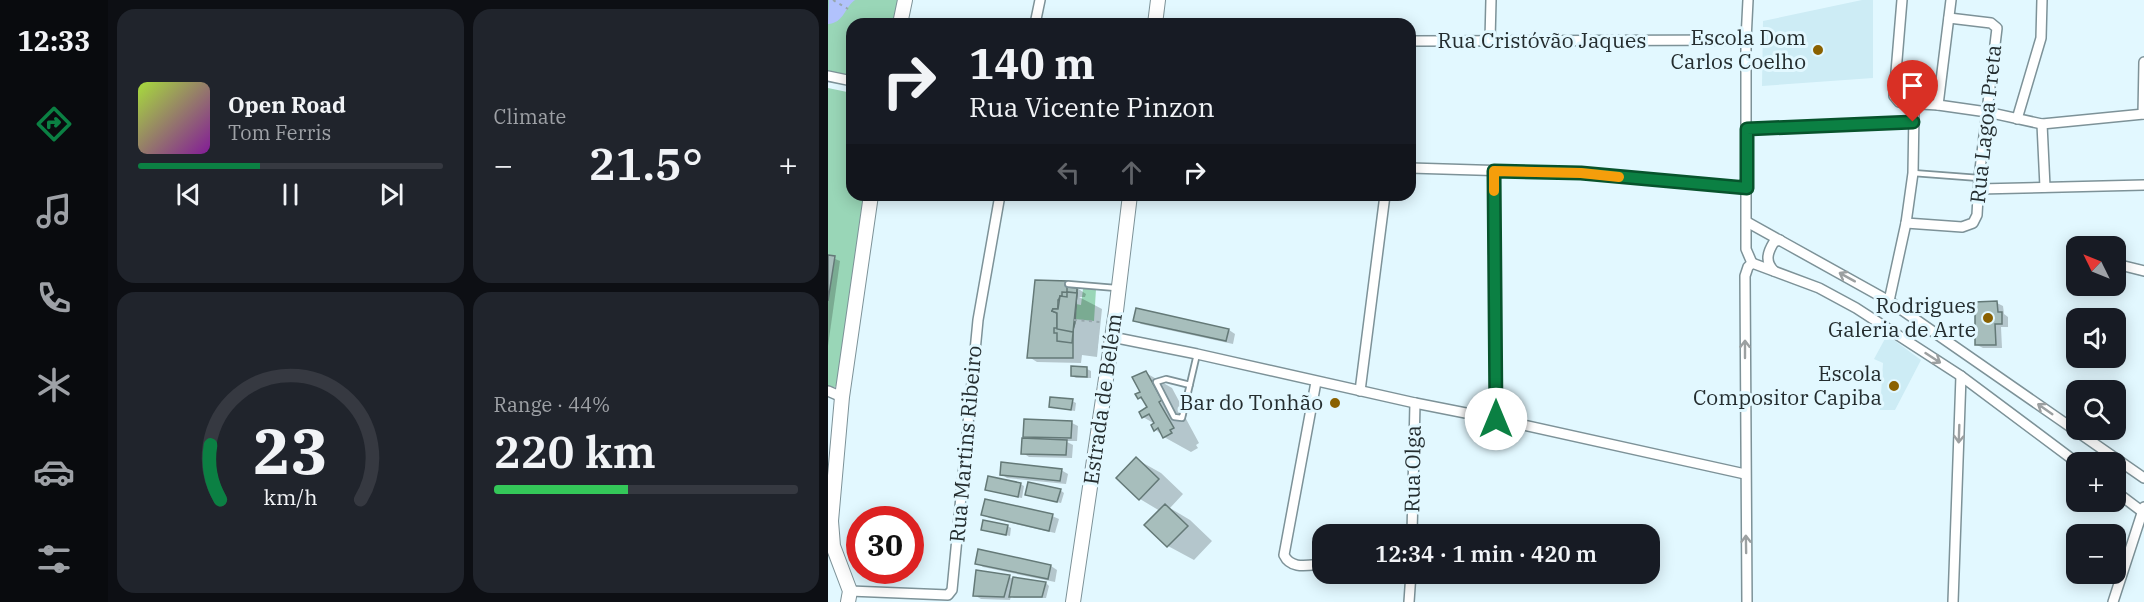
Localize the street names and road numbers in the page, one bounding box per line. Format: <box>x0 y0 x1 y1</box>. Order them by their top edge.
street label: Rua Cristóvão Jaques <box>1438 26 1646 54</box>
street label: Rua Lagoa Preta <box>1963 43 2007 205</box>
street label: Estrada de Belém <box>1076 311 1128 486</box>
street label: Rua Martins Ribeiro <box>942 344 988 544</box>
street label: Rua Olga <box>1397 425 1427 513</box>

